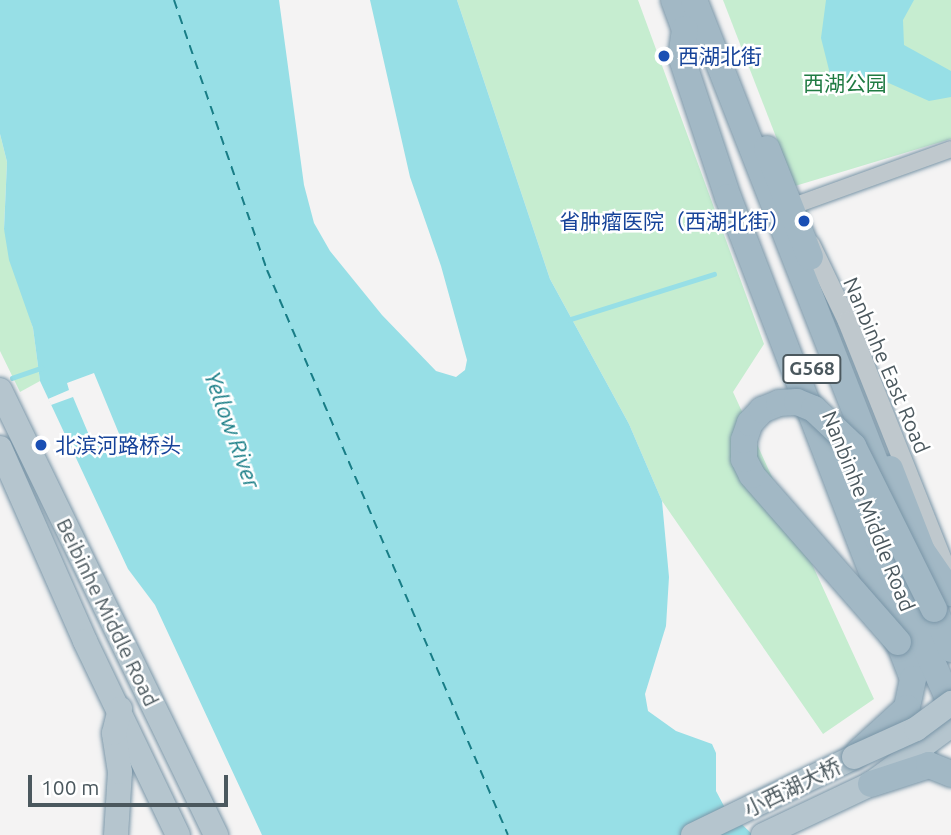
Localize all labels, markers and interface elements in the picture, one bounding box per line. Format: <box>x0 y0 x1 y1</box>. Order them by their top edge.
place label: 西湖北街 <box>678 43 762 69</box>
marker: 西湖北街 <box>656 48 672 64</box>
park label: 西湖公园 <box>803 70 887 96</box>
place label: 省肿瘤医院（西湖北街） <box>559 208 790 234</box>
marker: 省肿瘤医院（西湖北街） <box>796 213 812 229</box>
street label: Nanbinhe East Road <box>839 273 935 457</box>
road number: G568 <box>782 354 842 384</box>
water label: Yellow River <box>198 368 266 492</box>
street label: Nanbinhe Middle Road <box>817 407 921 615</box>
place label: 北滨河路桥头 <box>55 432 181 458</box>
marker: 北滨河路桥头 <box>33 437 49 453</box>
street label: Beibinhe Middle Road <box>52 514 164 710</box>
street label: 小西湖大桥 <box>739 753 845 821</box>
scale bar <box>32 762 231 806</box>
text: 100 m <box>41 775 99 799</box>

